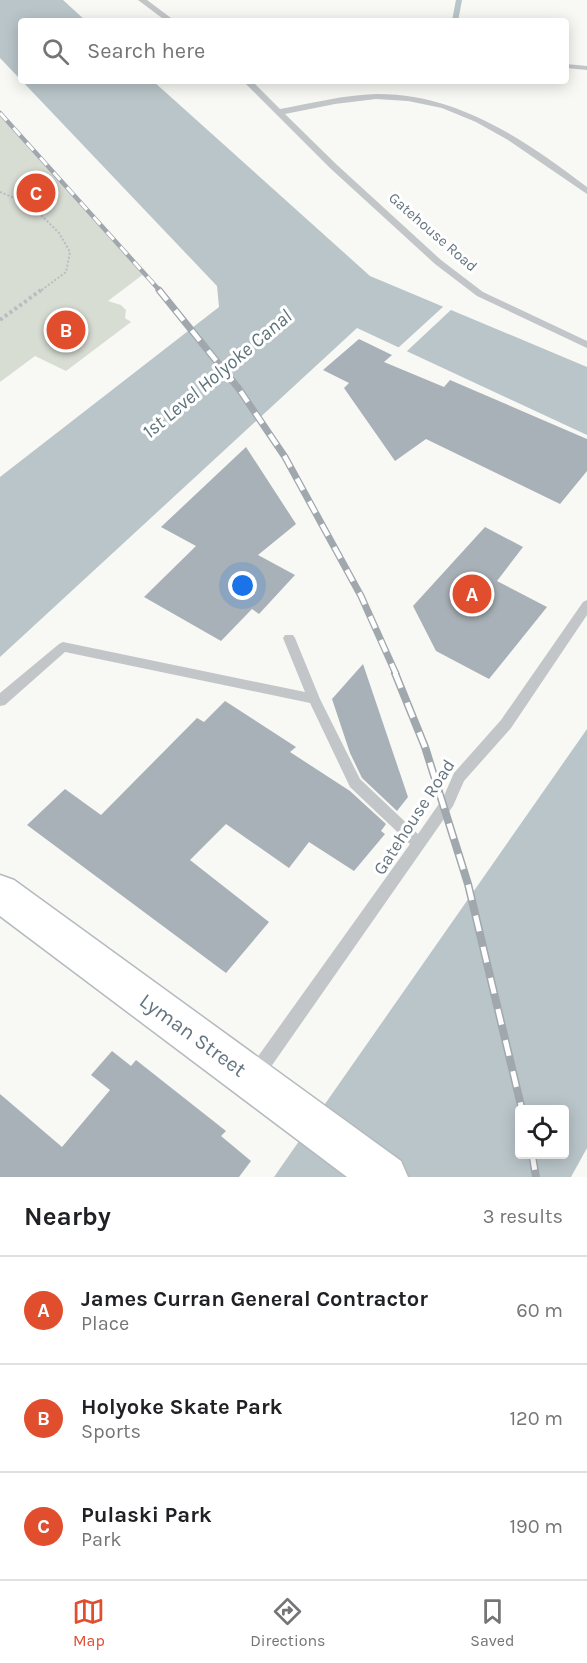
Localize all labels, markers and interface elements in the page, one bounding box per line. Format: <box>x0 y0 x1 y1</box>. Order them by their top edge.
search box <box>18 18 569 84</box>
icon: search <box>39 35 72 68</box>
text: Search here <box>87 38 205 64</box>
pin: C <box>16 170 56 216</box>
street label: Gatehouse Road <box>385 189 481 275</box>
water label: 1st Level Holyoke Canal <box>138 305 296 443</box>
pin: B <box>46 308 86 352</box>
your location <box>228 571 257 600</box>
pin: A <box>452 572 492 616</box>
street label: Gatehouse Road <box>368 755 460 879</box>
street label: Lyman Street <box>135 988 251 1082</box>
map controls <box>515 1105 569 1159</box>
button: locate <box>515 1105 569 1159</box>
text: Nearby <box>24 1201 111 1232</box>
text: 3 results <box>483 1205 563 1228</box>
text: James Curran General Contractor <box>81 1286 428 1312</box>
text: A <box>37 1299 50 1322</box>
text: 60 m <box>516 1299 563 1322</box>
text: Place <box>81 1312 129 1335</box>
text: Holyoke Skate Park <box>81 1394 283 1420</box>
text: B <box>37 1407 50 1430</box>
text: 120 m <box>509 1407 563 1430</box>
text: Sports <box>81 1420 141 1443</box>
text: Pulaski Park <box>81 1502 212 1528</box>
text: C <box>37 1515 50 1538</box>
text: 190 m <box>509 1515 563 1538</box>
text: Park <box>81 1528 122 1551</box>
tab: Map <box>72 1595 105 1650</box>
tab: Directions <box>250 1595 325 1650</box>
tab: Saved <box>470 1595 515 1650</box>

